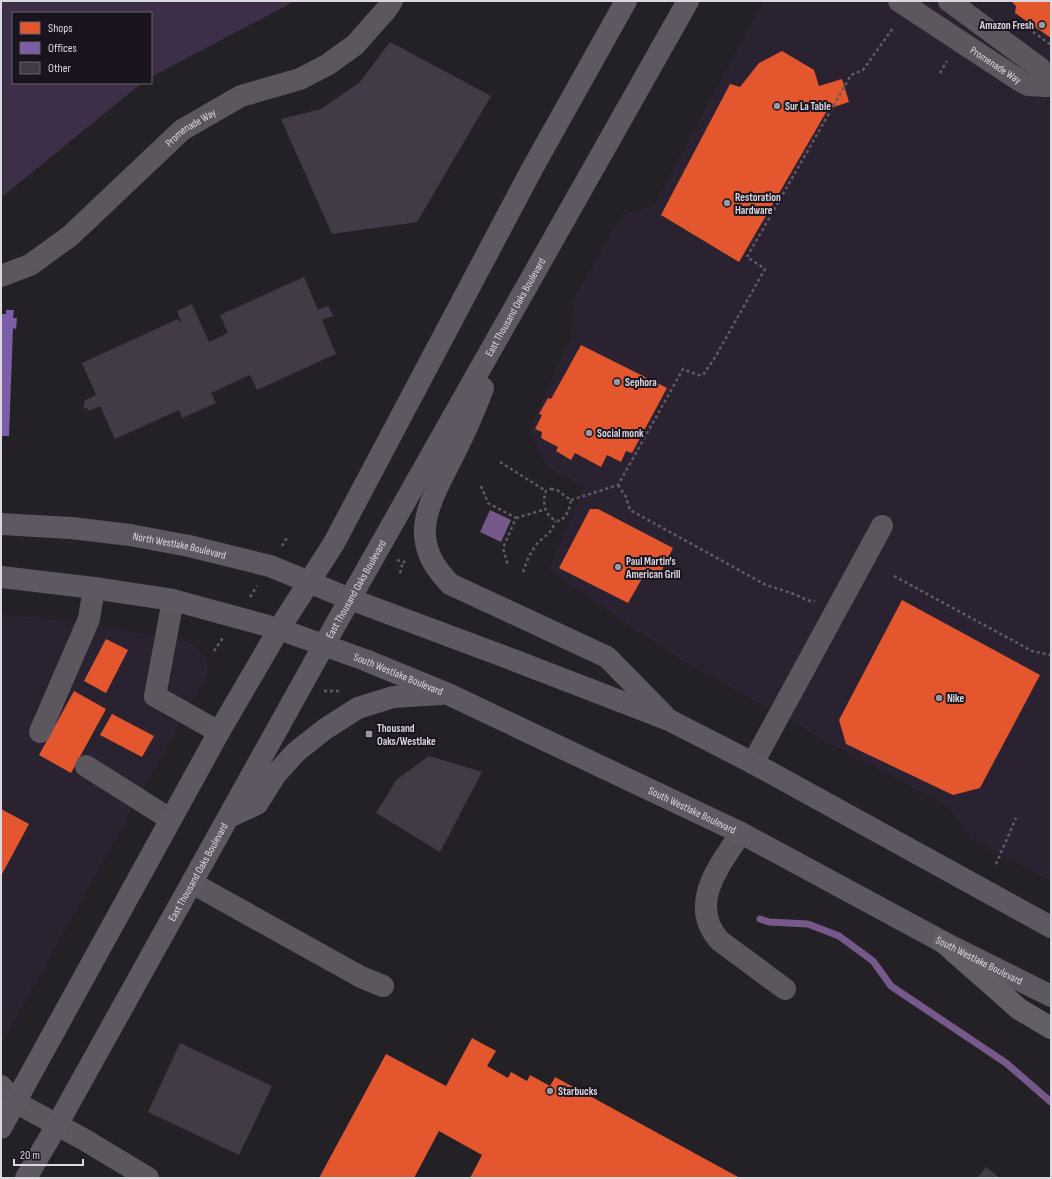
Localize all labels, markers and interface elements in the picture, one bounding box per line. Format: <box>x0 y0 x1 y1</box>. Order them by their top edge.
legend <box>12 12 152 84</box>
place label: Amazon Fresh <box>979 19 1034 32</box>
marker: Amazon Fresh <box>1037 20 1047 30</box>
text: Shops <box>48 21 73 36</box>
text: Offices <box>48 41 77 56</box>
street label: Promenade Way <box>967 44 1024 87</box>
text: Other <box>48 61 72 76</box>
place label: Sur La Table <box>785 100 831 113</box>
marker: Sur La Table <box>772 101 782 111</box>
street label: Promenade Way <box>163 106 219 150</box>
place label: Restoration Hardware <box>735 191 781 217</box>
marker: Restoration Hardware <box>722 198 732 208</box>
street label: East Thousand Oaks Boulevard <box>483 255 549 359</box>
place label: Sephora <box>625 376 657 389</box>
marker: Sephora <box>612 377 622 387</box>
place label: Social monk <box>597 427 644 440</box>
marker: Social monk <box>584 428 594 438</box>
street label: North Westlake Boulevard <box>132 530 228 562</box>
street label: East Thousand Oaks Boulevard <box>323 537 389 641</box>
place label: Paul Martin's American Grill <box>625 555 681 581</box>
marker: Paul Martin's American Grill <box>613 562 623 572</box>
street label: South Westlake Boulevard <box>352 650 445 698</box>
place label: Nike <box>947 692 965 705</box>
marker: Nike <box>934 693 944 703</box>
place label: Thousand Oaks/Westlake <box>377 722 436 748</box>
marker: Thousand Oaks/Westlake <box>364 729 374 739</box>
street label: South Westlake Boulevard <box>646 784 738 837</box>
street label: East Thousand Oaks Boulevard <box>166 820 231 924</box>
street label: South Westlake Boulevard <box>933 933 1025 988</box>
place label: Starbucks <box>558 1085 597 1098</box>
marker: Starbucks <box>545 1086 555 1096</box>
scale bar <box>14 1141 83 1167</box>
text: 20 m <box>20 1148 40 1163</box>

